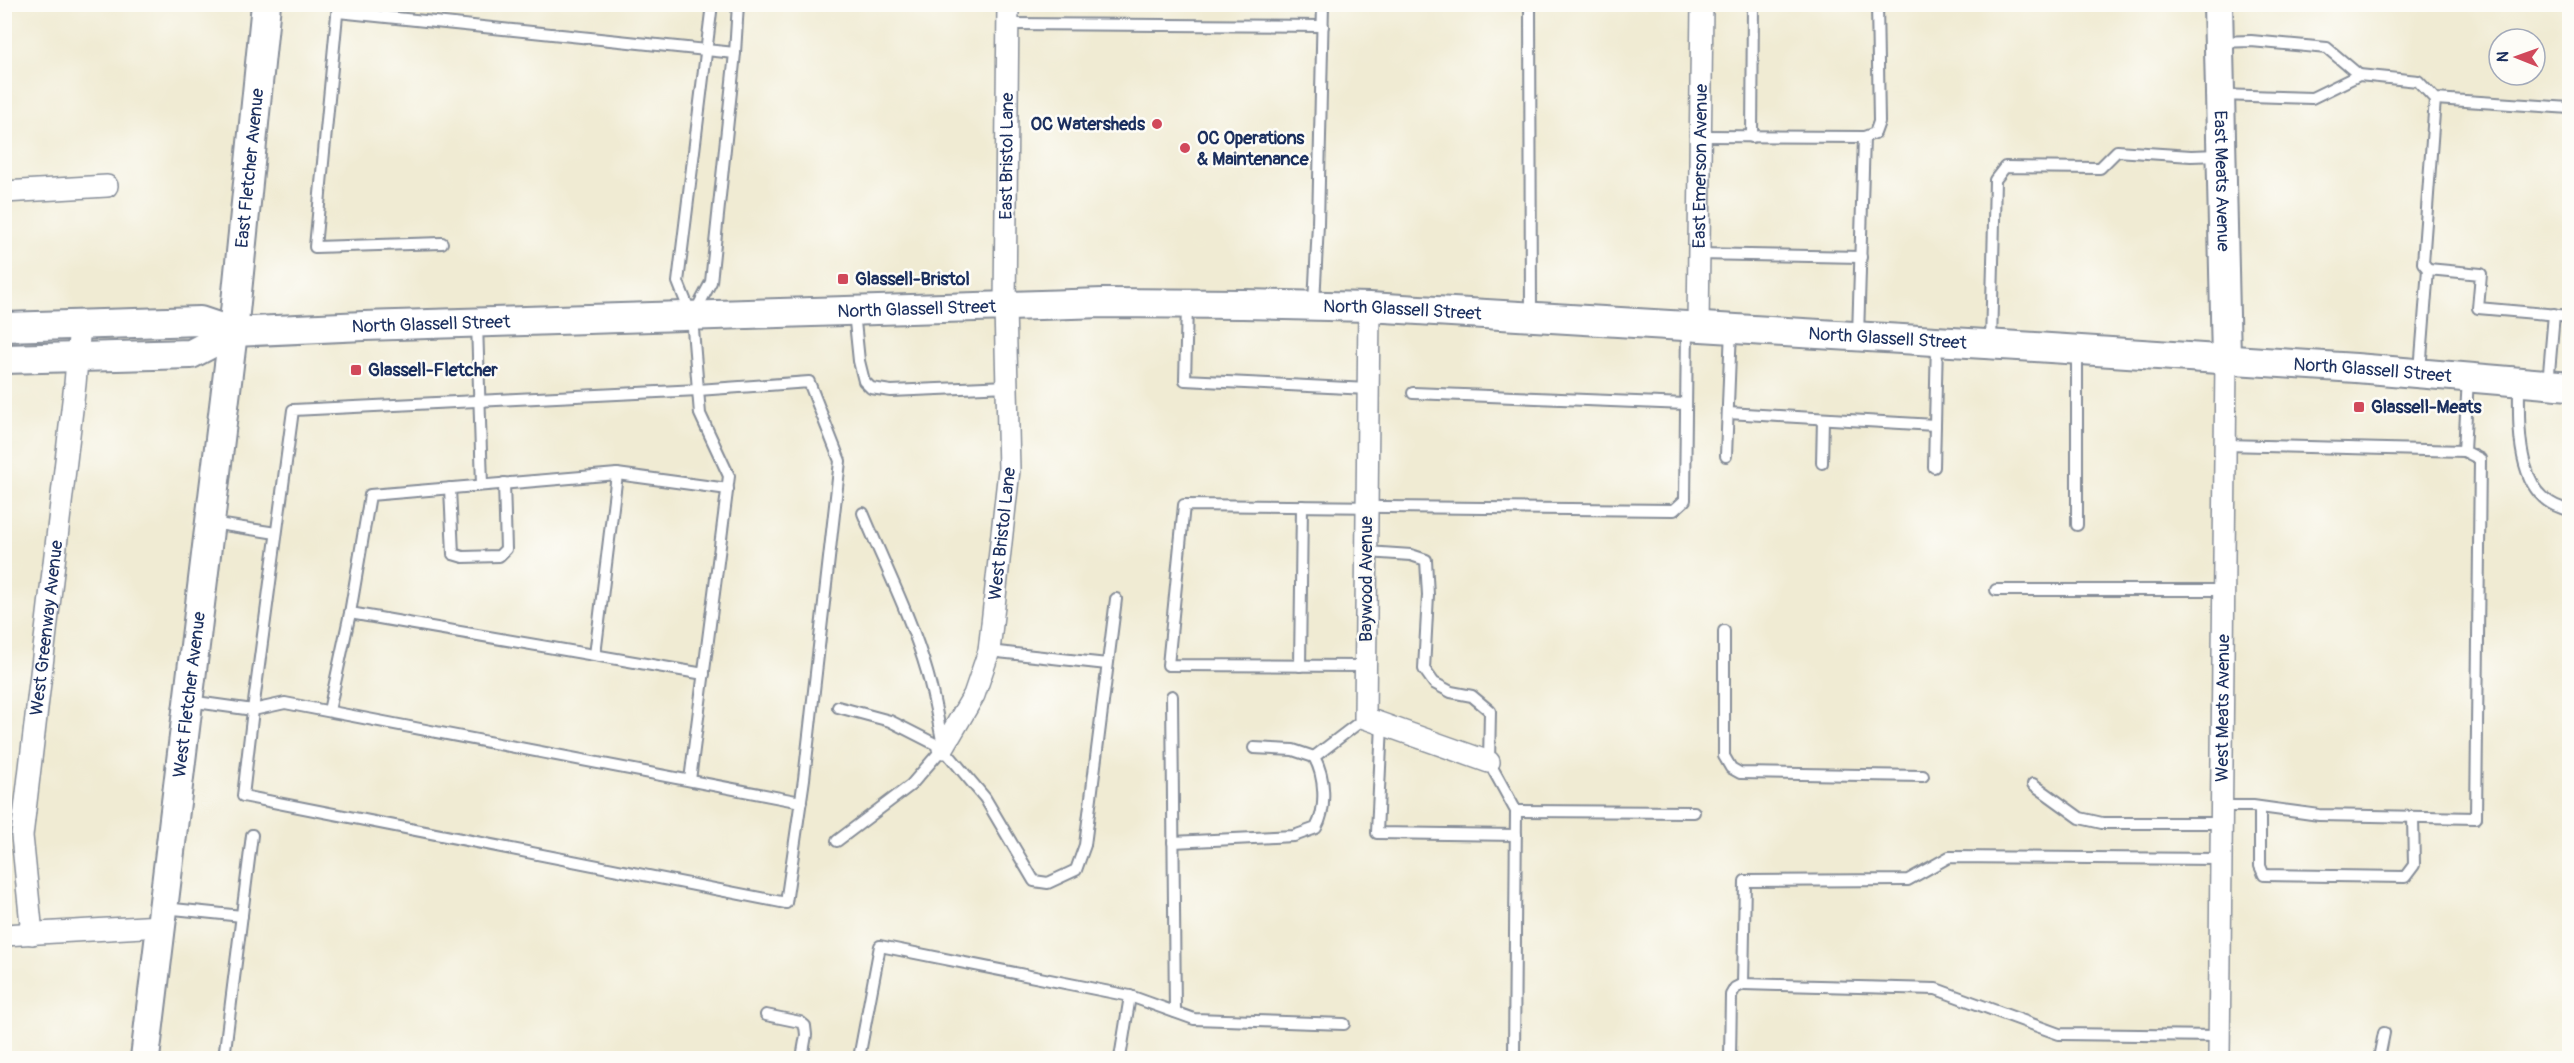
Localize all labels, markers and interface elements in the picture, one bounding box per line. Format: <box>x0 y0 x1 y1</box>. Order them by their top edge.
north arrow <box>2487 27 2547 87</box>
text: N <box>2493 51 2513 62</box>
street label: East Emerson Avenue <box>1688 83 1713 248</box>
street label: East Fletcher Avenue <box>231 87 269 249</box>
street label: East Bristol Lane <box>995 92 1019 220</box>
street label: East Meats Avenue <box>2208 110 2235 252</box>
place label: OC Watersheds <box>1031 113 1146 136</box>
marker: OC Watersheds <box>1150 117 1164 131</box>
place label: OC Operations & Maintenance <box>1197 127 1310 171</box>
marker: OC Operations & Maintenance <box>1178 141 1192 155</box>
place label: Glassell-Bristol <box>855 268 970 291</box>
marker: Glassell-Bristol <box>836 272 850 286</box>
street label: North Glassell Street <box>837 295 997 323</box>
street label: North Glassell Street <box>1323 295 1483 326</box>
street label: North Glassell Street <box>351 310 511 339</box>
street label: North Glassell Street <box>1808 322 1968 355</box>
street label: North Glassell Street <box>2293 353 2453 388</box>
place label: Glassell-Fletcher <box>368 359 498 382</box>
marker: Glassell-Fletcher <box>349 363 363 377</box>
place label: Glassell-Meats <box>2371 396 2483 419</box>
marker: Glassell-Meats <box>2352 400 2366 414</box>
street label: West Bristol Lane <box>984 466 1021 601</box>
street label: Baywood Avenue <box>1355 516 1378 642</box>
street label: West Greenway Avenue <box>25 539 69 717</box>
street label: West Fletcher Avenue <box>168 610 211 779</box>
street label: West Meats Avenue <box>2211 634 2235 782</box>

